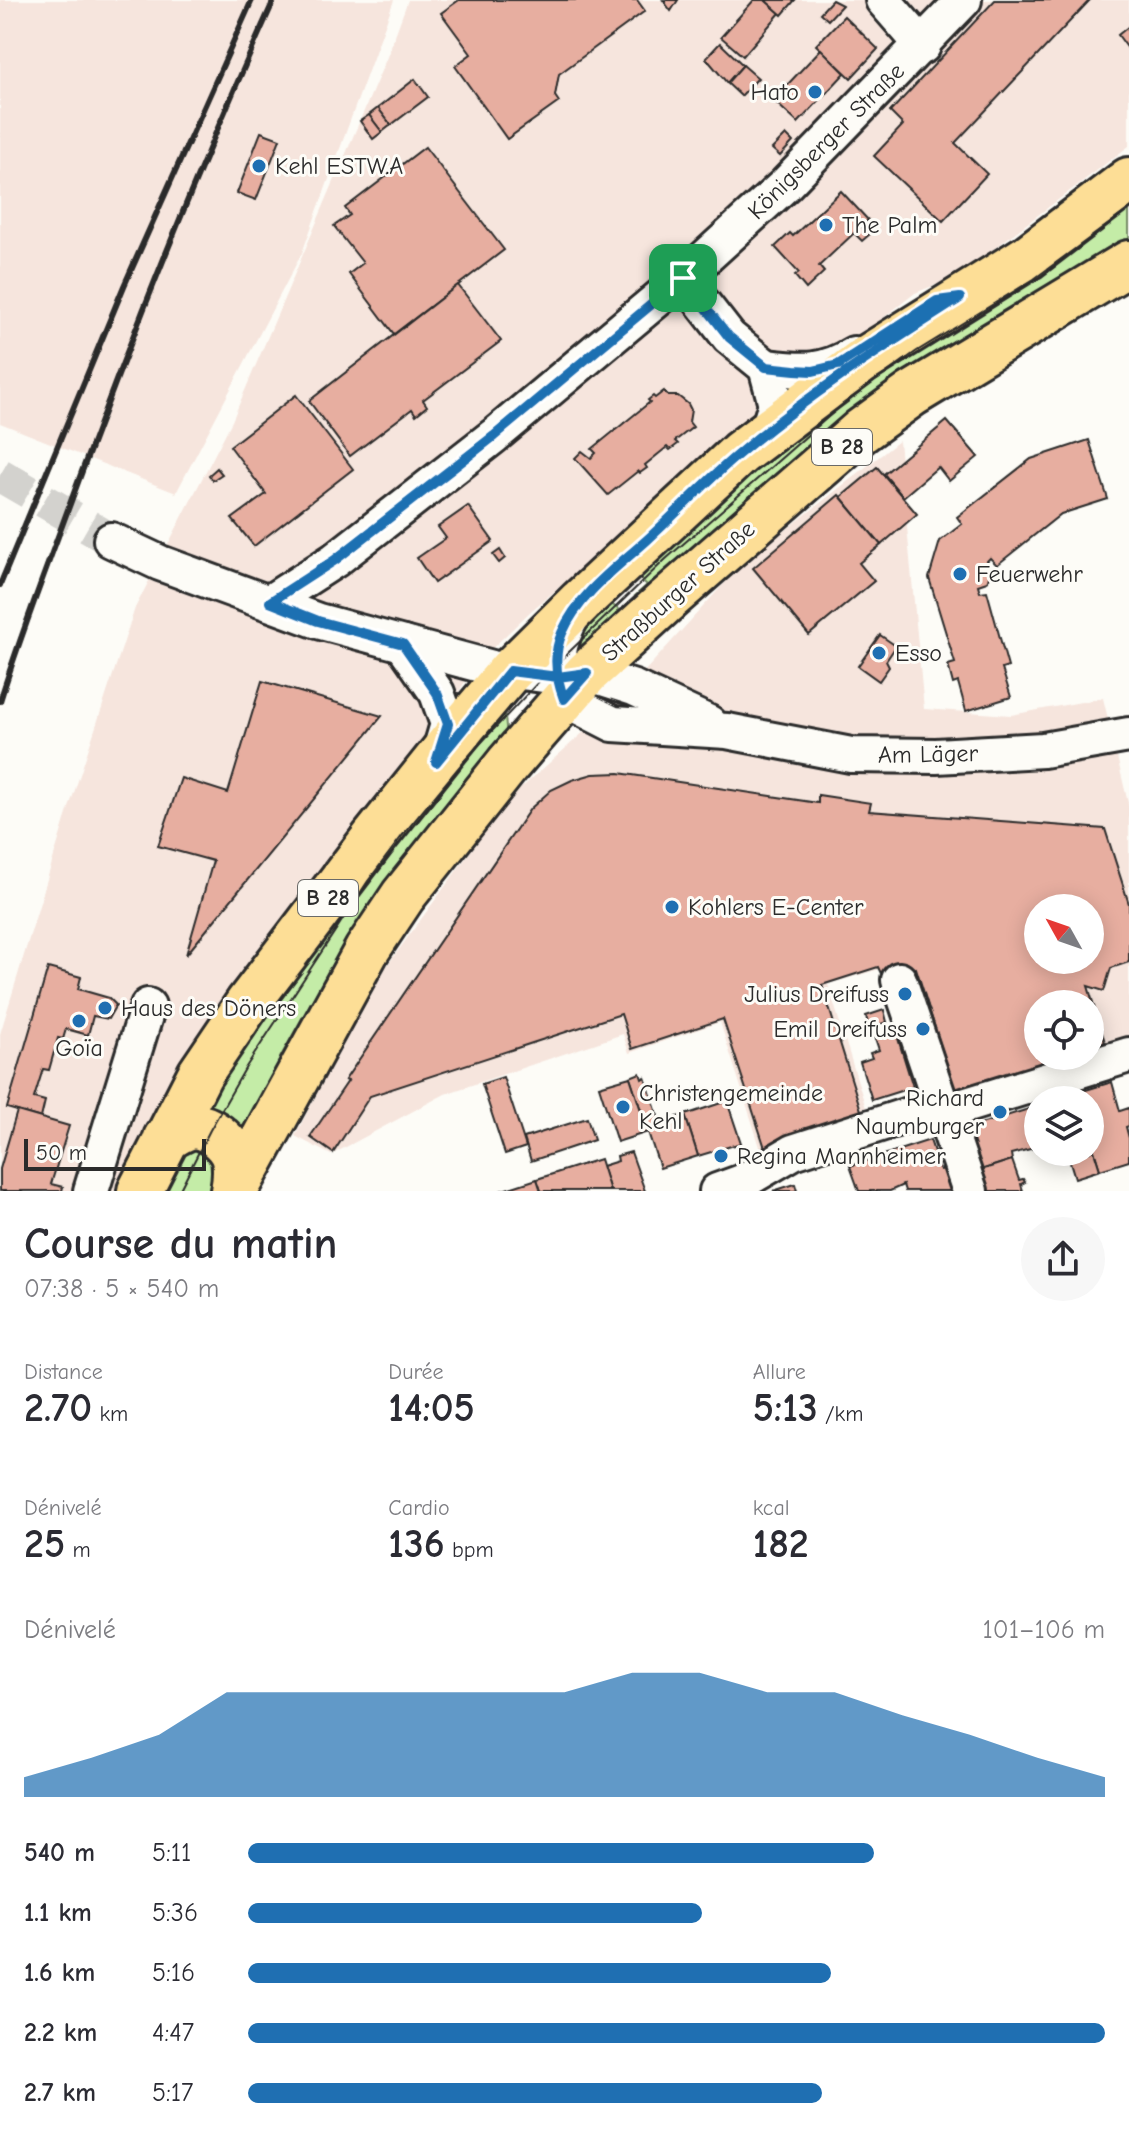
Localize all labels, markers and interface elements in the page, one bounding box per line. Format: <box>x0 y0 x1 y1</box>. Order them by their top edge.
street label: Königsberger Straße <box>742 57 910 225</box>
place label: Hato <box>750 78 799 106</box>
marker: Hato <box>806 83 824 101</box>
place label: Kehl ESTW.A <box>275 152 403 180</box>
marker: Kehl ESTW.A <box>250 157 268 175</box>
place label: The Palm <box>842 211 937 239</box>
marker: The Palm <box>817 216 835 234</box>
pin <box>649 244 717 312</box>
icon: arrive <box>661 256 705 300</box>
road number: B 28 <box>812 429 872 465</box>
street label: Straßburger Straße <box>596 515 760 667</box>
place label: Feuerwehr <box>976 560 1083 588</box>
marker: Feuerwehr <box>951 565 969 583</box>
place label: Esso <box>895 639 942 667</box>
marker: Esso <box>870 644 888 662</box>
street label: Am Läger <box>878 739 979 769</box>
road number: B 28 <box>298 880 358 916</box>
place label: Kohlers E-Center <box>688 893 864 921</box>
north arrow <box>1024 894 1104 974</box>
map controls <box>1024 894 1104 1166</box>
marker: Kohlers E-Center <box>663 898 681 916</box>
place label: Julius Dreifuss <box>744 980 889 1008</box>
marker: Julius Dreifuss <box>896 985 914 1003</box>
button: locate <box>1024 990 1104 1070</box>
place label: Haus des Döners <box>121 994 296 1022</box>
marker: Haus des Döners <box>96 999 114 1017</box>
marker: Goïa <box>70 1012 88 1030</box>
place label: Emil Dreifuss <box>773 1015 907 1043</box>
marker: Emil Dreifuss <box>914 1020 932 1038</box>
place label: Goïa <box>55 1034 103 1062</box>
place label: Christengemeinde Kehl <box>639 1079 823 1135</box>
place label: Richard Naumburger <box>856 1084 984 1140</box>
button: layers <box>1024 1086 1104 1166</box>
marker: Christengemeinde Kehl <box>614 1098 632 1116</box>
marker: Richard Naumburger <box>991 1103 1009 1121</box>
scale bar <box>24 1135 206 1171</box>
text: 50 m <box>36 1140 87 1166</box>
place label: Regina Mannheimer <box>737 1142 946 1170</box>
marker: Regina Mannheimer <box>712 1147 730 1165</box>
button: share <box>1021 1217 1105 1301</box>
text: Course du matin <box>24 1218 338 1269</box>
text: 07:38 · 5 × 540 m <box>24 1274 219 1304</box>
text: Distance <box>24 1359 103 1385</box>
text: Durée <box>388 1359 444 1385</box>
text: Allure <box>753 1359 806 1385</box>
text: 2.70 <box>24 1385 92 1431</box>
text: 14:05 <box>388 1385 475 1431</box>
text: 5:13 <box>753 1385 818 1431</box>
text: km <box>92 1401 128 1427</box>
text: /km <box>818 1401 863 1427</box>
text: Dénivelé <box>24 1495 102 1521</box>
text: Cardio <box>388 1495 450 1521</box>
text: kcal <box>753 1495 790 1521</box>
text: 25 <box>24 1521 65 1567</box>
text: 136 <box>388 1521 445 1567</box>
text: 182 <box>753 1521 809 1567</box>
text: m <box>65 1537 91 1563</box>
text: bpm <box>445 1537 494 1563</box>
text: Dénivelé <box>24 1615 116 1645</box>
text: 101–106 m <box>983 1615 1105 1645</box>
text: 540 m <box>24 1838 95 1868</box>
text: 5:11 <box>152 1838 191 1868</box>
text: 1.1 km <box>24 1898 92 1928</box>
text: 5:36 <box>152 1898 198 1928</box>
text: 1.6 km <box>24 1958 95 1988</box>
text: 5:16 <box>152 1958 195 1988</box>
text: 2.2 km <box>24 2018 97 2048</box>
text: 4:47 <box>152 2018 194 2048</box>
text: 2.7 km <box>24 2078 96 2108</box>
text: 5:17 <box>152 2078 193 2108</box>

